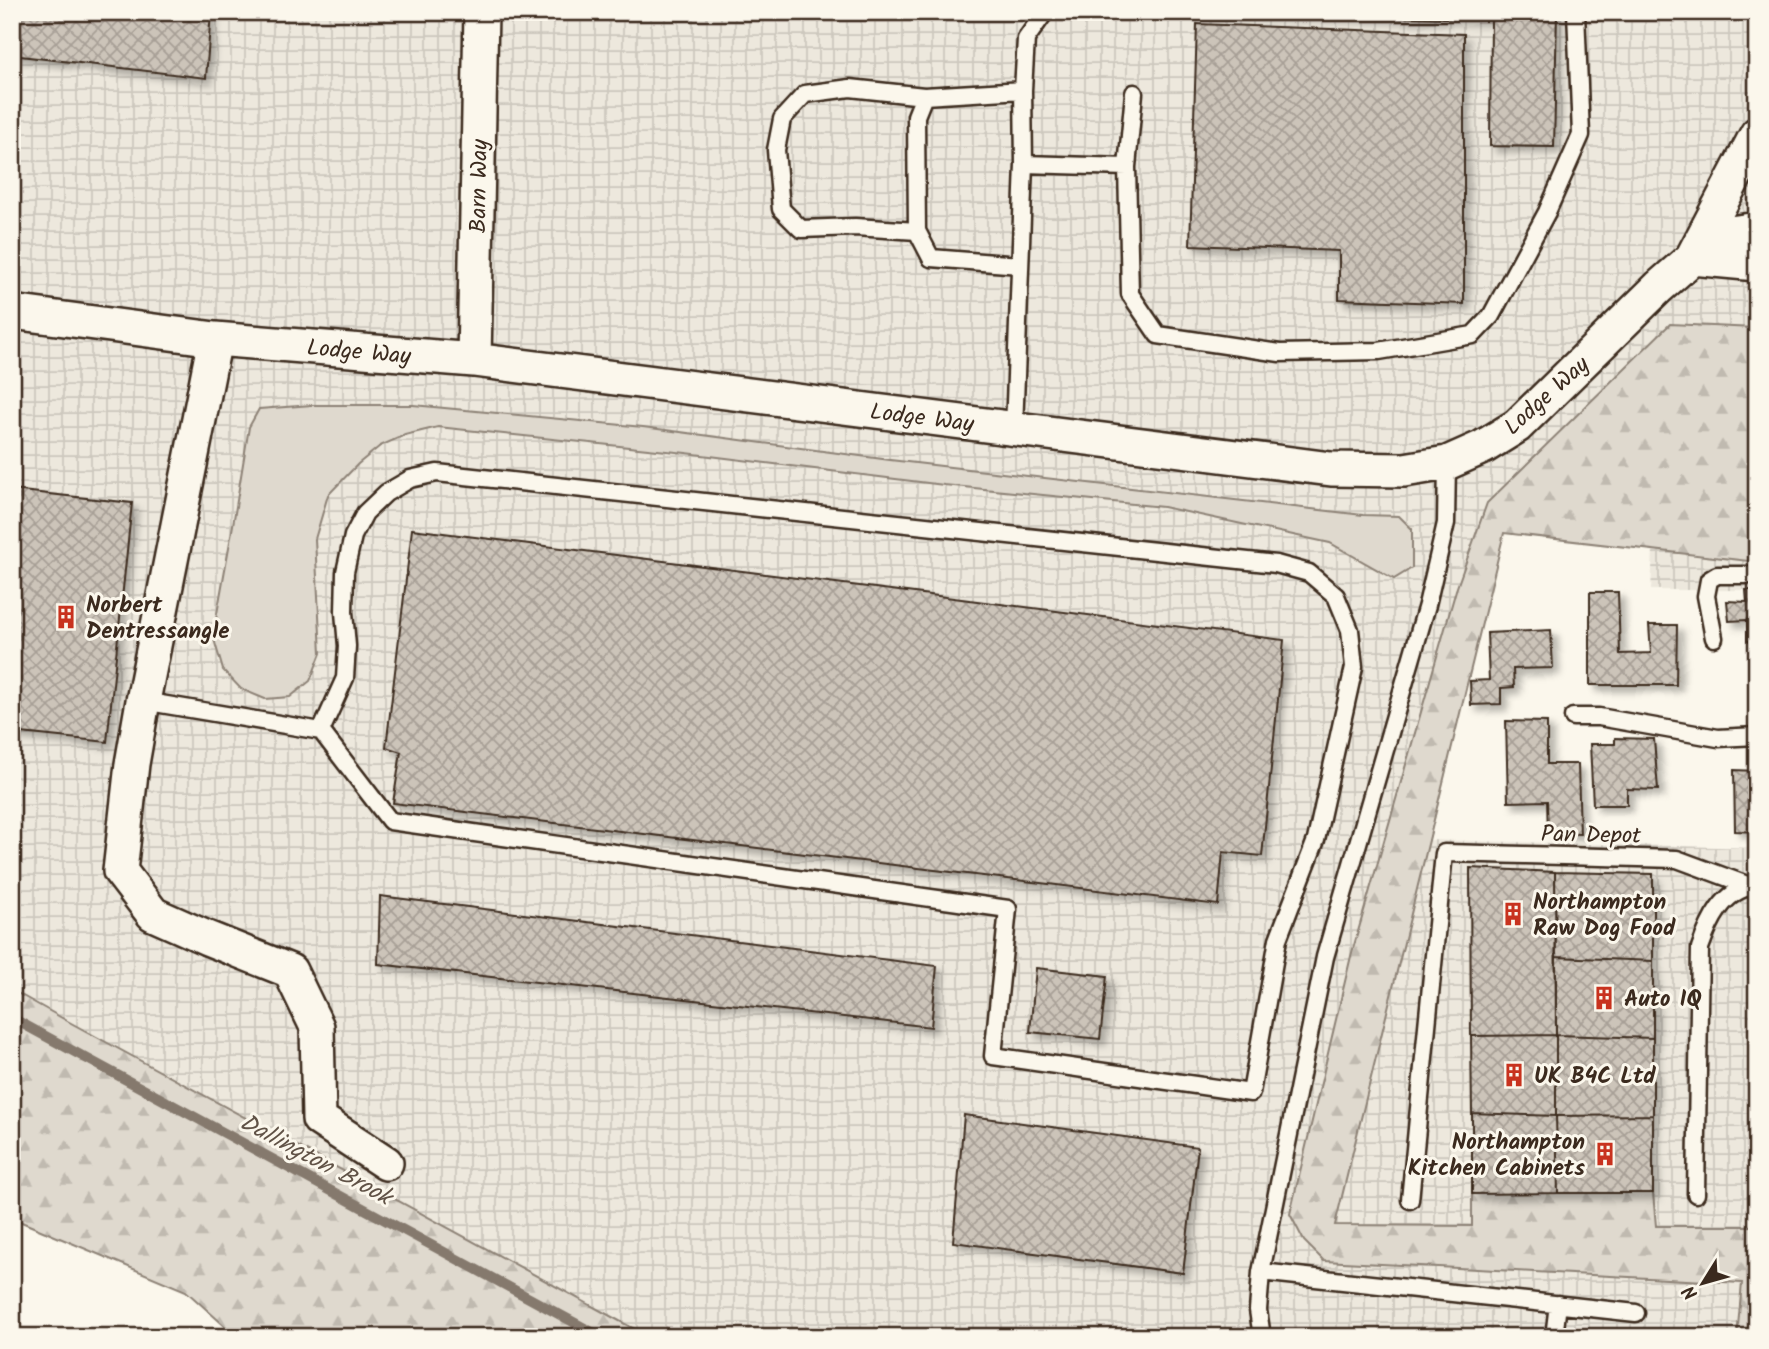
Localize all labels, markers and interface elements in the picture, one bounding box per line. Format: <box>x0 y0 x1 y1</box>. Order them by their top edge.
street label: Barn Way <box>461 138 499 233</box>
street label: Lodge Way <box>305 331 413 375</box>
street label: Lodge Way <box>1496 348 1598 445</box>
street label: Lodge Way <box>868 395 976 443</box>
place label: Norbert Dentressangle <box>86 588 230 650</box>
building icon: Norbert Dentressangle <box>52 603 80 631</box>
street label: Pan Depot <box>1541 817 1642 855</box>
place label: Northampton Raw Dog Food <box>1533 885 1676 947</box>
building icon: Northampton Raw Dog Food <box>1499 900 1527 928</box>
place label: Auto IQ <box>1624 982 1702 1018</box>
building icon: Auto IQ <box>1590 984 1618 1012</box>
place label: UK B4C Ltd <box>1534 1059 1656 1095</box>
building icon: UK B4C Ltd <box>1500 1061 1528 1089</box>
water label: Dallington Brook <box>232 1104 402 1219</box>
place label: Northampton Kitchen Cabinets <box>1408 1125 1585 1187</box>
building icon: Northampton Kitchen Cabinets <box>1591 1140 1619 1168</box>
north arrow <box>1668 1248 1738 1318</box>
text: N <box>1675 1278 1707 1306</box>

